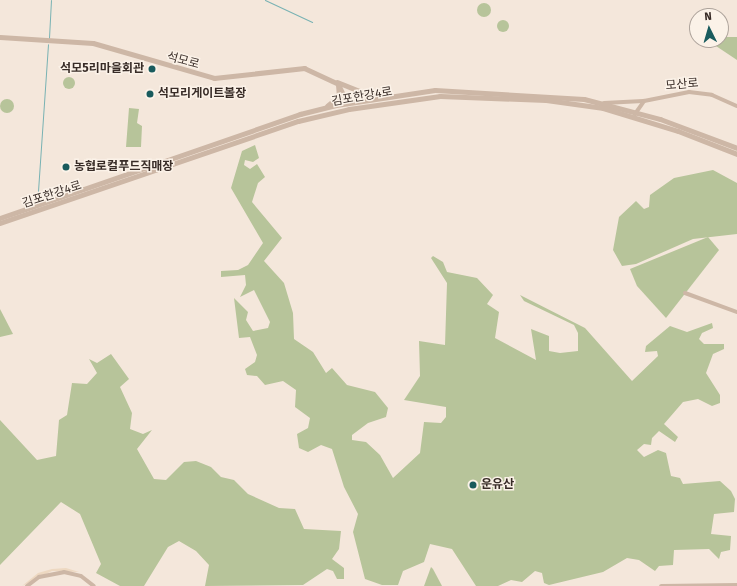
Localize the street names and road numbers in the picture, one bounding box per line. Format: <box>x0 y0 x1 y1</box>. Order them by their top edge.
street label: 석모로 <box>165 50 201 72</box>
street label: 모산로 <box>665 76 699 94</box>
street label: 김포한강4로 <box>330 85 394 109</box>
street label: 김포한강4로 <box>20 179 84 211</box>

